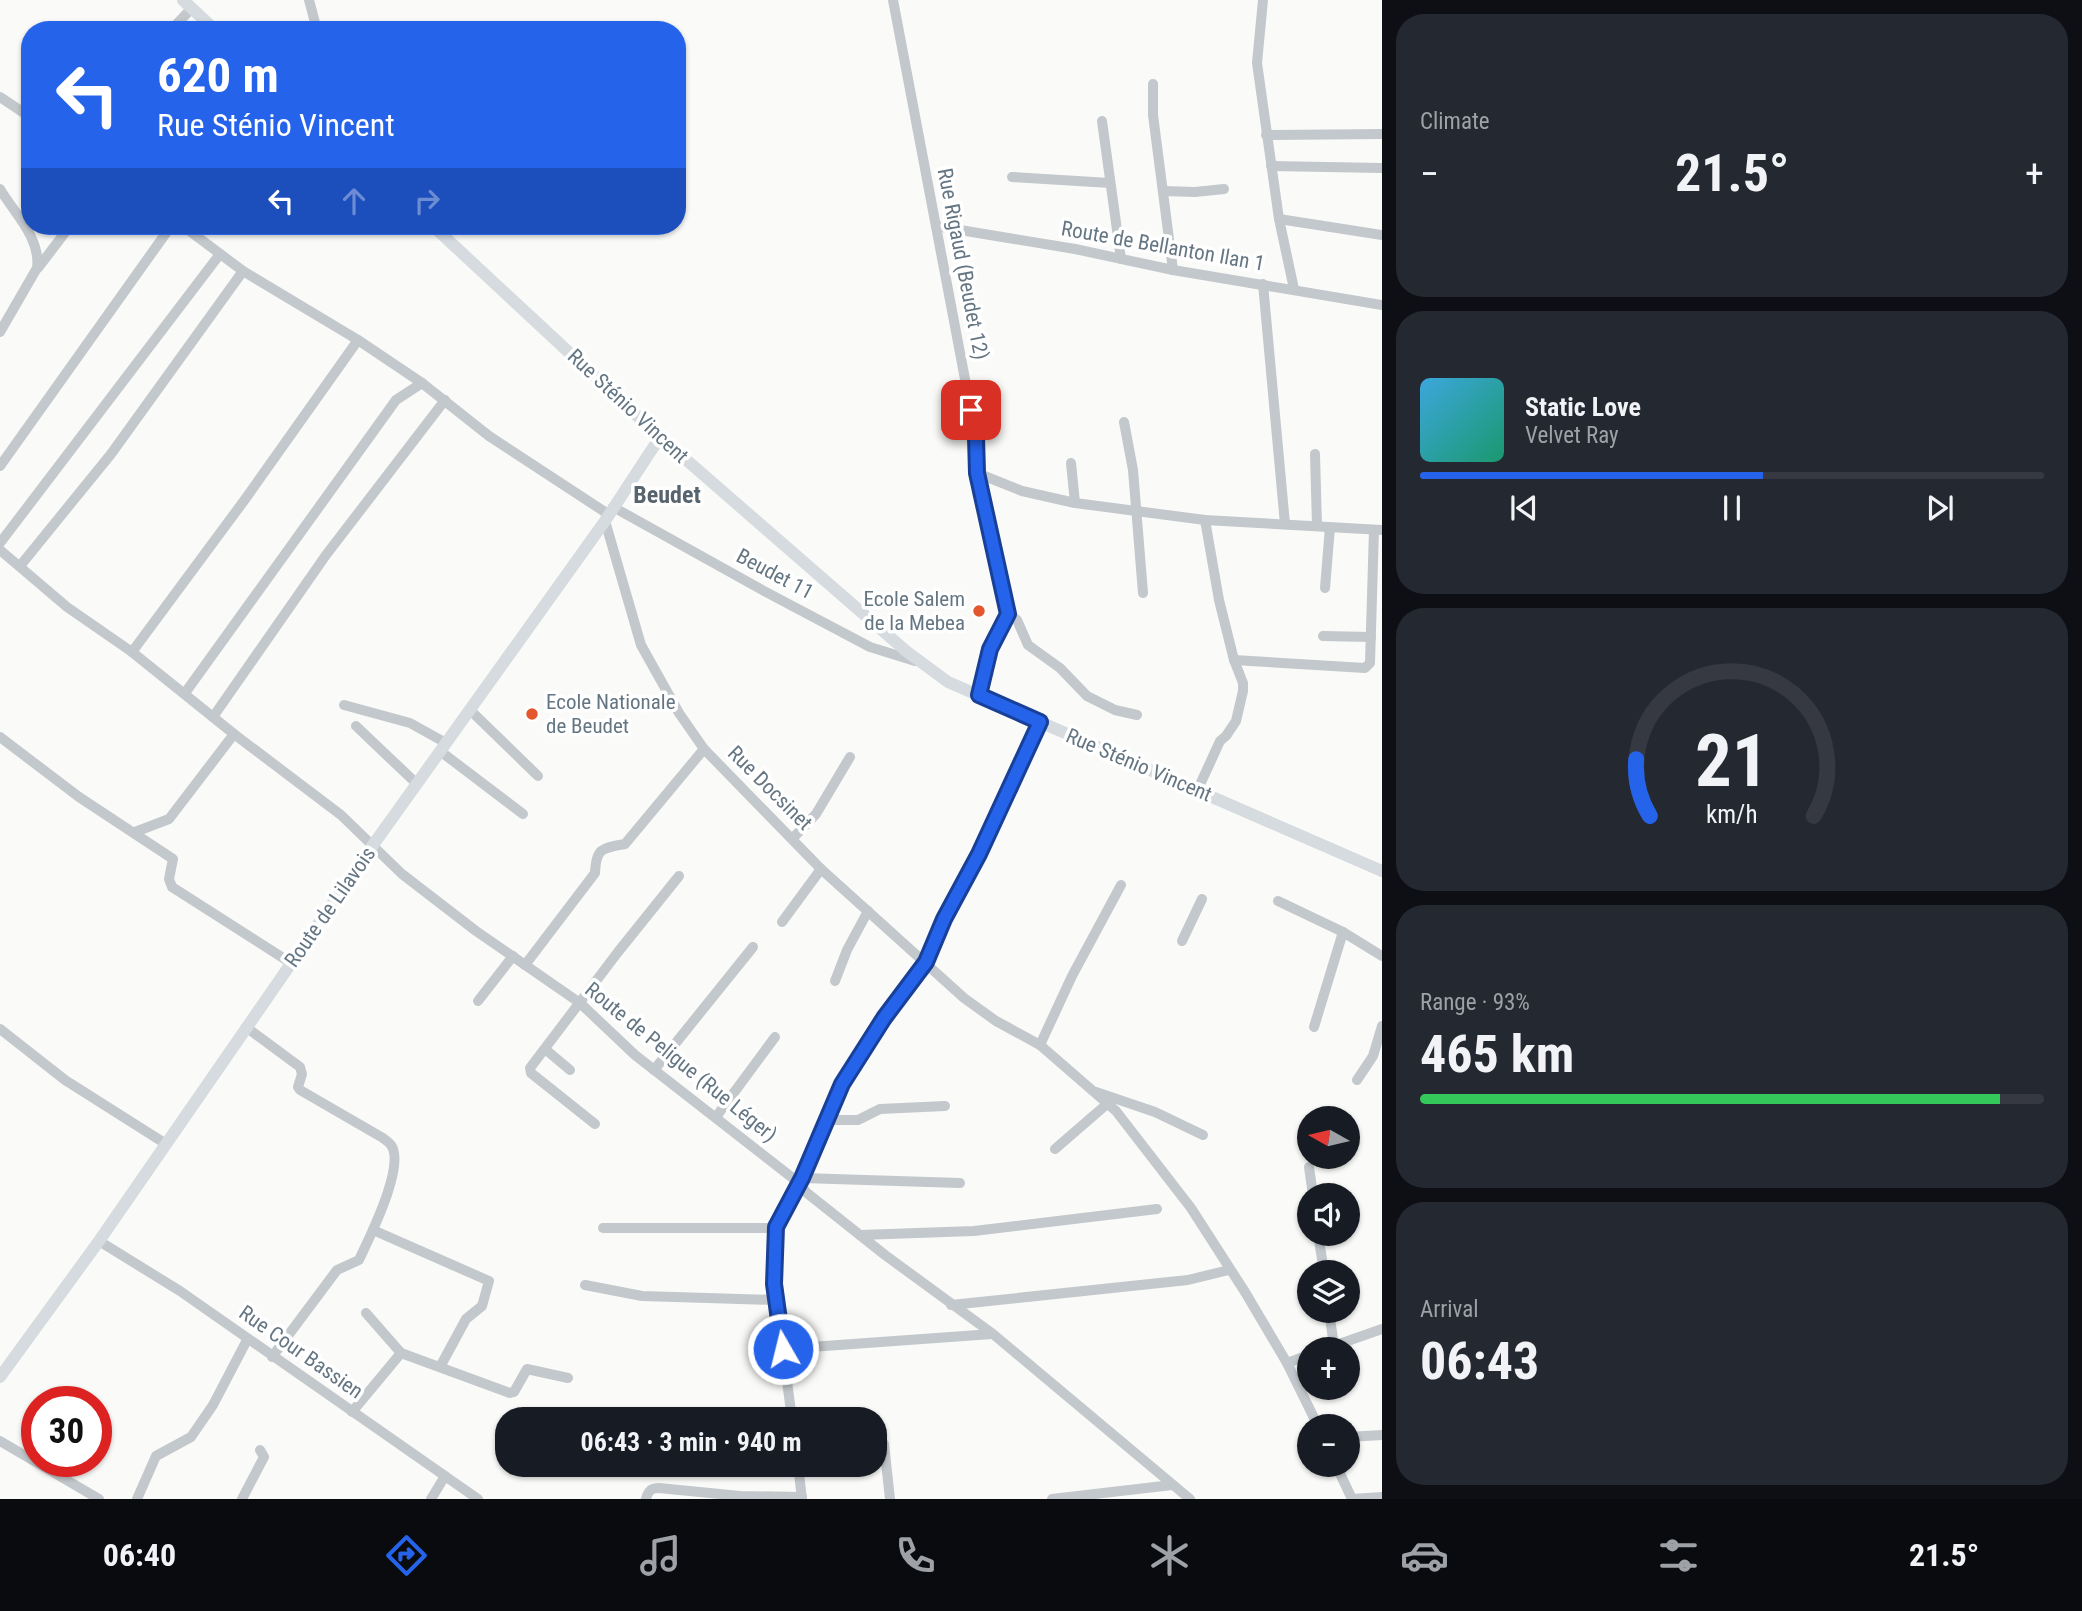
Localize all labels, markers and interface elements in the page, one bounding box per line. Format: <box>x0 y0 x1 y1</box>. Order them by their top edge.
text: 620 m <box>157 47 279 104</box>
icon: left <box>42 49 133 140</box>
text: Rue Sténio Vincent <box>157 106 395 144</box>
text: Climate <box>1420 108 1490 135</box>
text: 21.5° <box>1675 143 1789 204</box>
text: − <box>1420 152 1439 196</box>
text: + <box>2025 152 2044 196</box>
street label: Rue Rigaud (Beudet 12) <box>933 166 993 362</box>
icon: left <box>262 182 300 220</box>
icon: ahead <box>335 182 373 220</box>
icon: right <box>408 182 446 220</box>
street label: Route de Bellanton Ilan 1 <box>1059 216 1267 276</box>
street label: Rue Sténio Vincent <box>563 344 693 468</box>
pin <box>941 380 1001 440</box>
icon: arrive <box>952 391 990 429</box>
text: Static Love <box>1525 392 1641 422</box>
text: Velvet Ray <box>1525 422 1619 449</box>
district label: Beudet <box>633 481 701 509</box>
icon: previous <box>1505 489 1543 527</box>
icon: pause <box>1713 489 1751 527</box>
icon: next <box>1921 489 1959 527</box>
street label: Beudet 11 <box>733 544 817 604</box>
place label: Ecole Salem de la Mebea <box>864 587 965 635</box>
marker: Ecole Salem de la Mebea <box>971 603 987 619</box>
place label: Ecole Nationale de Beudet <box>546 690 676 738</box>
marker: Ecole Nationale de Beudet <box>524 706 540 722</box>
text: 21 <box>1695 718 1769 804</box>
street label: Rue Sténio Vincent <box>1063 723 1215 807</box>
street label: Rue Docsinet <box>723 741 817 835</box>
text: km/h <box>1706 799 1758 828</box>
street label: Route de Lilavois <box>280 842 380 972</box>
street label: Route de Peligue (Rue Léger) <box>580 977 782 1147</box>
text: Range · 93% <box>1420 989 1530 1016</box>
text: 465 km <box>1420 1024 1574 1085</box>
north arrow <box>1297 1106 1360 1169</box>
map controls <box>1297 1106 1360 1477</box>
button: sound <box>1297 1183 1360 1246</box>
button: layers <box>1297 1260 1360 1323</box>
text: Arrival <box>1420 1296 1479 1323</box>
street label: Rue Cour Bassien <box>235 1301 367 1403</box>
position arrow <box>746 1312 820 1386</box>
text: 06:43 <box>1420 1331 1539 1392</box>
button: + <box>1297 1337 1360 1400</box>
speed limit sign: 30 <box>21 1386 112 1477</box>
button: − <box>1297 1414 1360 1477</box>
text: 06:43 · 3 min · 940 m <box>581 1427 801 1457</box>
icon: directions <box>382 1531 431 1580</box>
icon: music <box>636 1531 685 1580</box>
icon: phone <box>891 1531 940 1580</box>
icon: climate <box>1145 1531 1194 1580</box>
icon: car <box>1400 1531 1449 1580</box>
icon: filters <box>1654 1531 1703 1580</box>
text: 06:40 <box>103 1536 176 1574</box>
text: 21.5° <box>1909 1536 1979 1574</box>

